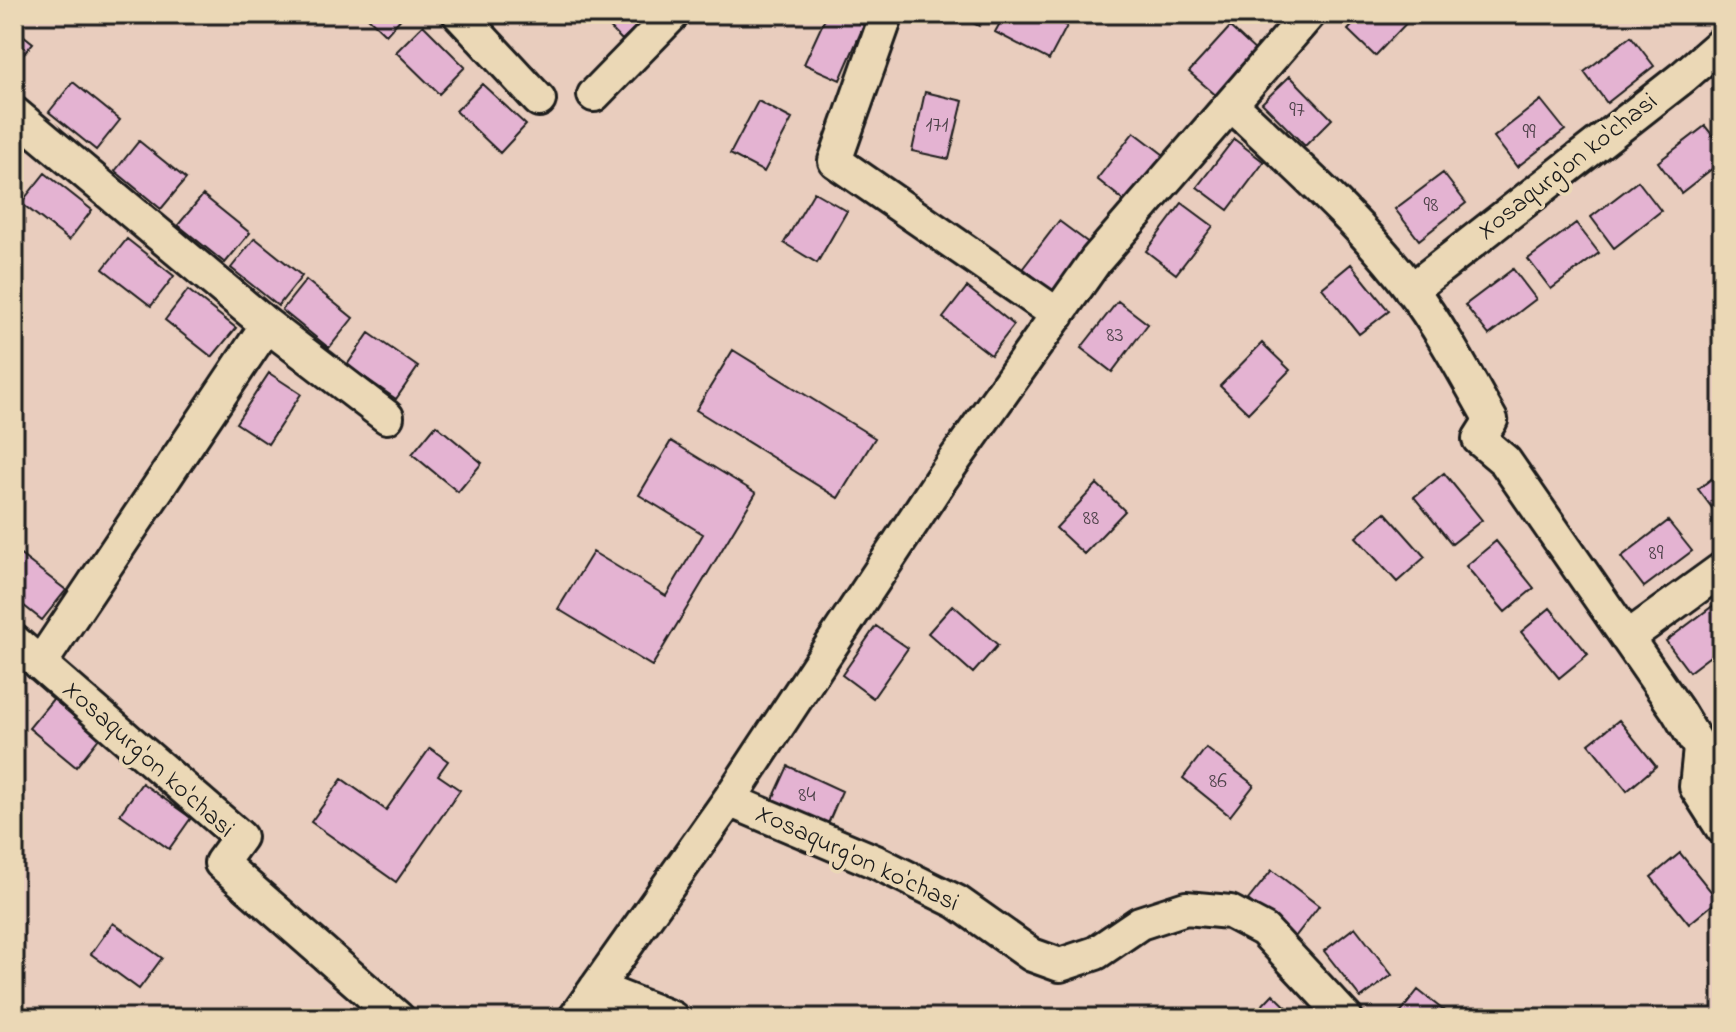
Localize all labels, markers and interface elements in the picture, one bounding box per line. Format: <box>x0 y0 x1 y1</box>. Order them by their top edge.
street label: Xosaqurg'on ko'chasi <box>1470 84 1666 250</box>
house number: 97 <box>1289 95 1305 127</box>
house number: 171 <box>925 110 949 142</box>
house number: 99 <box>1522 117 1536 149</box>
house number: 98 <box>1424 190 1438 222</box>
house number: 83 <box>1106 320 1124 352</box>
house number: 88 <box>1083 503 1099 535</box>
house number: 89 <box>1649 538 1664 570</box>
street label: Xosaqurg'on ko'chasi <box>53 672 243 848</box>
house number: 86 <box>1209 766 1227 798</box>
house number: 84 <box>798 780 816 812</box>
street label: Xosaqurg'on ko'chasi <box>749 795 965 923</box>

